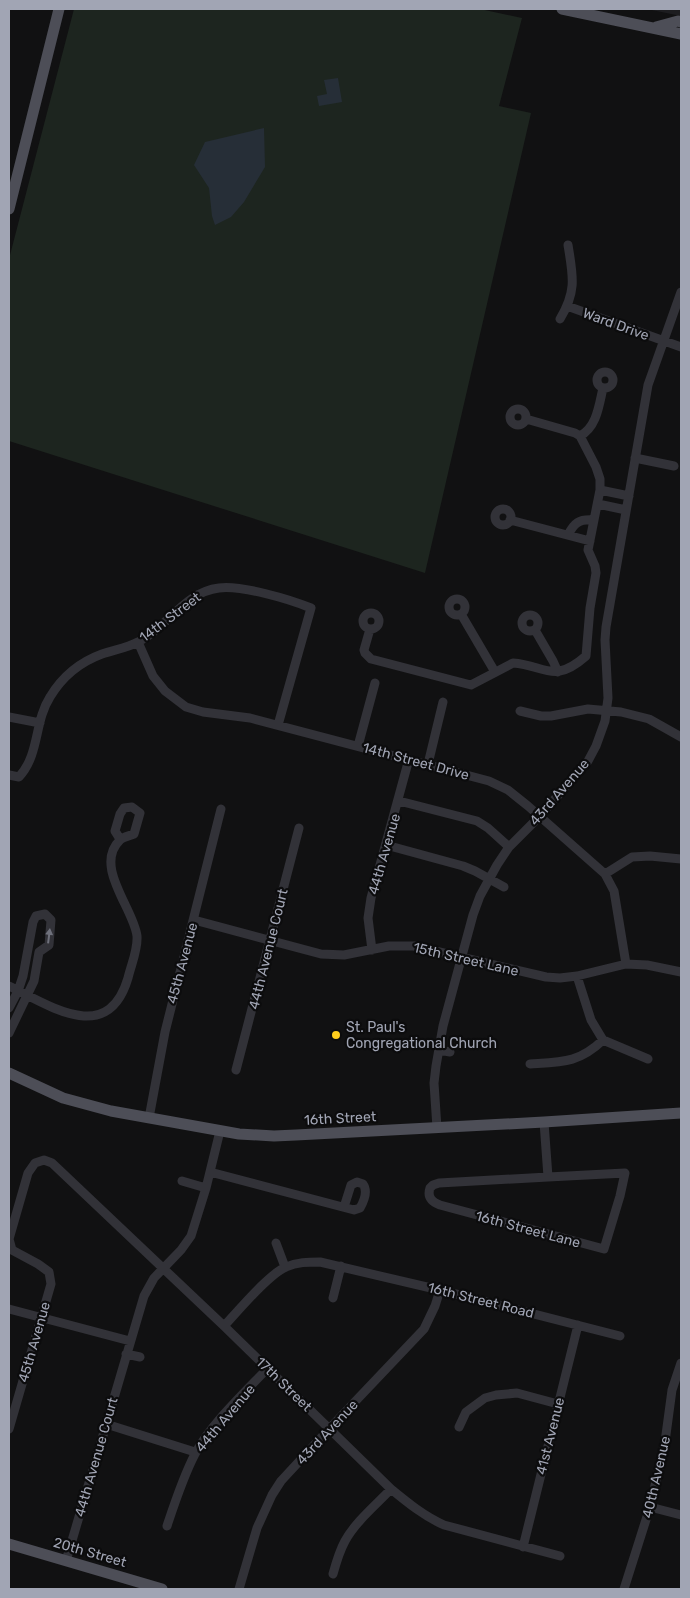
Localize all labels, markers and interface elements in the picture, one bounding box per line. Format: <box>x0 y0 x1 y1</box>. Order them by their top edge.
street label: Ward Drive <box>580 305 651 344</box>
street label: 14th Street <box>136 588 205 646</box>
street label: 14th Street Drive <box>361 739 471 784</box>
street label: 43rd Avenue <box>526 755 593 829</box>
street label: 44th Avenue <box>365 812 404 897</box>
street label: 44th Avenue Court <box>245 887 292 1011</box>
street label: 45th Avenue <box>164 921 201 1005</box>
one-way arrow <box>45 928 53 944</box>
street label: 15th Street Lane <box>412 939 520 980</box>
place label: St. Paul's Congregational Church <box>346 1019 497 1052</box>
marker: St. Paul's Congregational Church <box>330 1029 342 1041</box>
street label: 16th Street <box>303 1108 377 1129</box>
street label: 16th Street Lane <box>474 1207 582 1252</box>
street label: 16th Street Road <box>426 1279 536 1322</box>
street label: 45th Avenue <box>15 1300 54 1384</box>
street label: 17th Street <box>252 1354 316 1416</box>
street label: 44th Avenue <box>192 1381 259 1456</box>
street label: 44th Avenue Court <box>71 1395 122 1519</box>
street label: 43rd Avenue <box>293 1396 362 1468</box>
street label: 41st Avenue <box>533 1396 568 1477</box>
street label: 40th Avenue <box>639 1434 674 1520</box>
street label: 20th Street <box>51 1534 129 1571</box>

